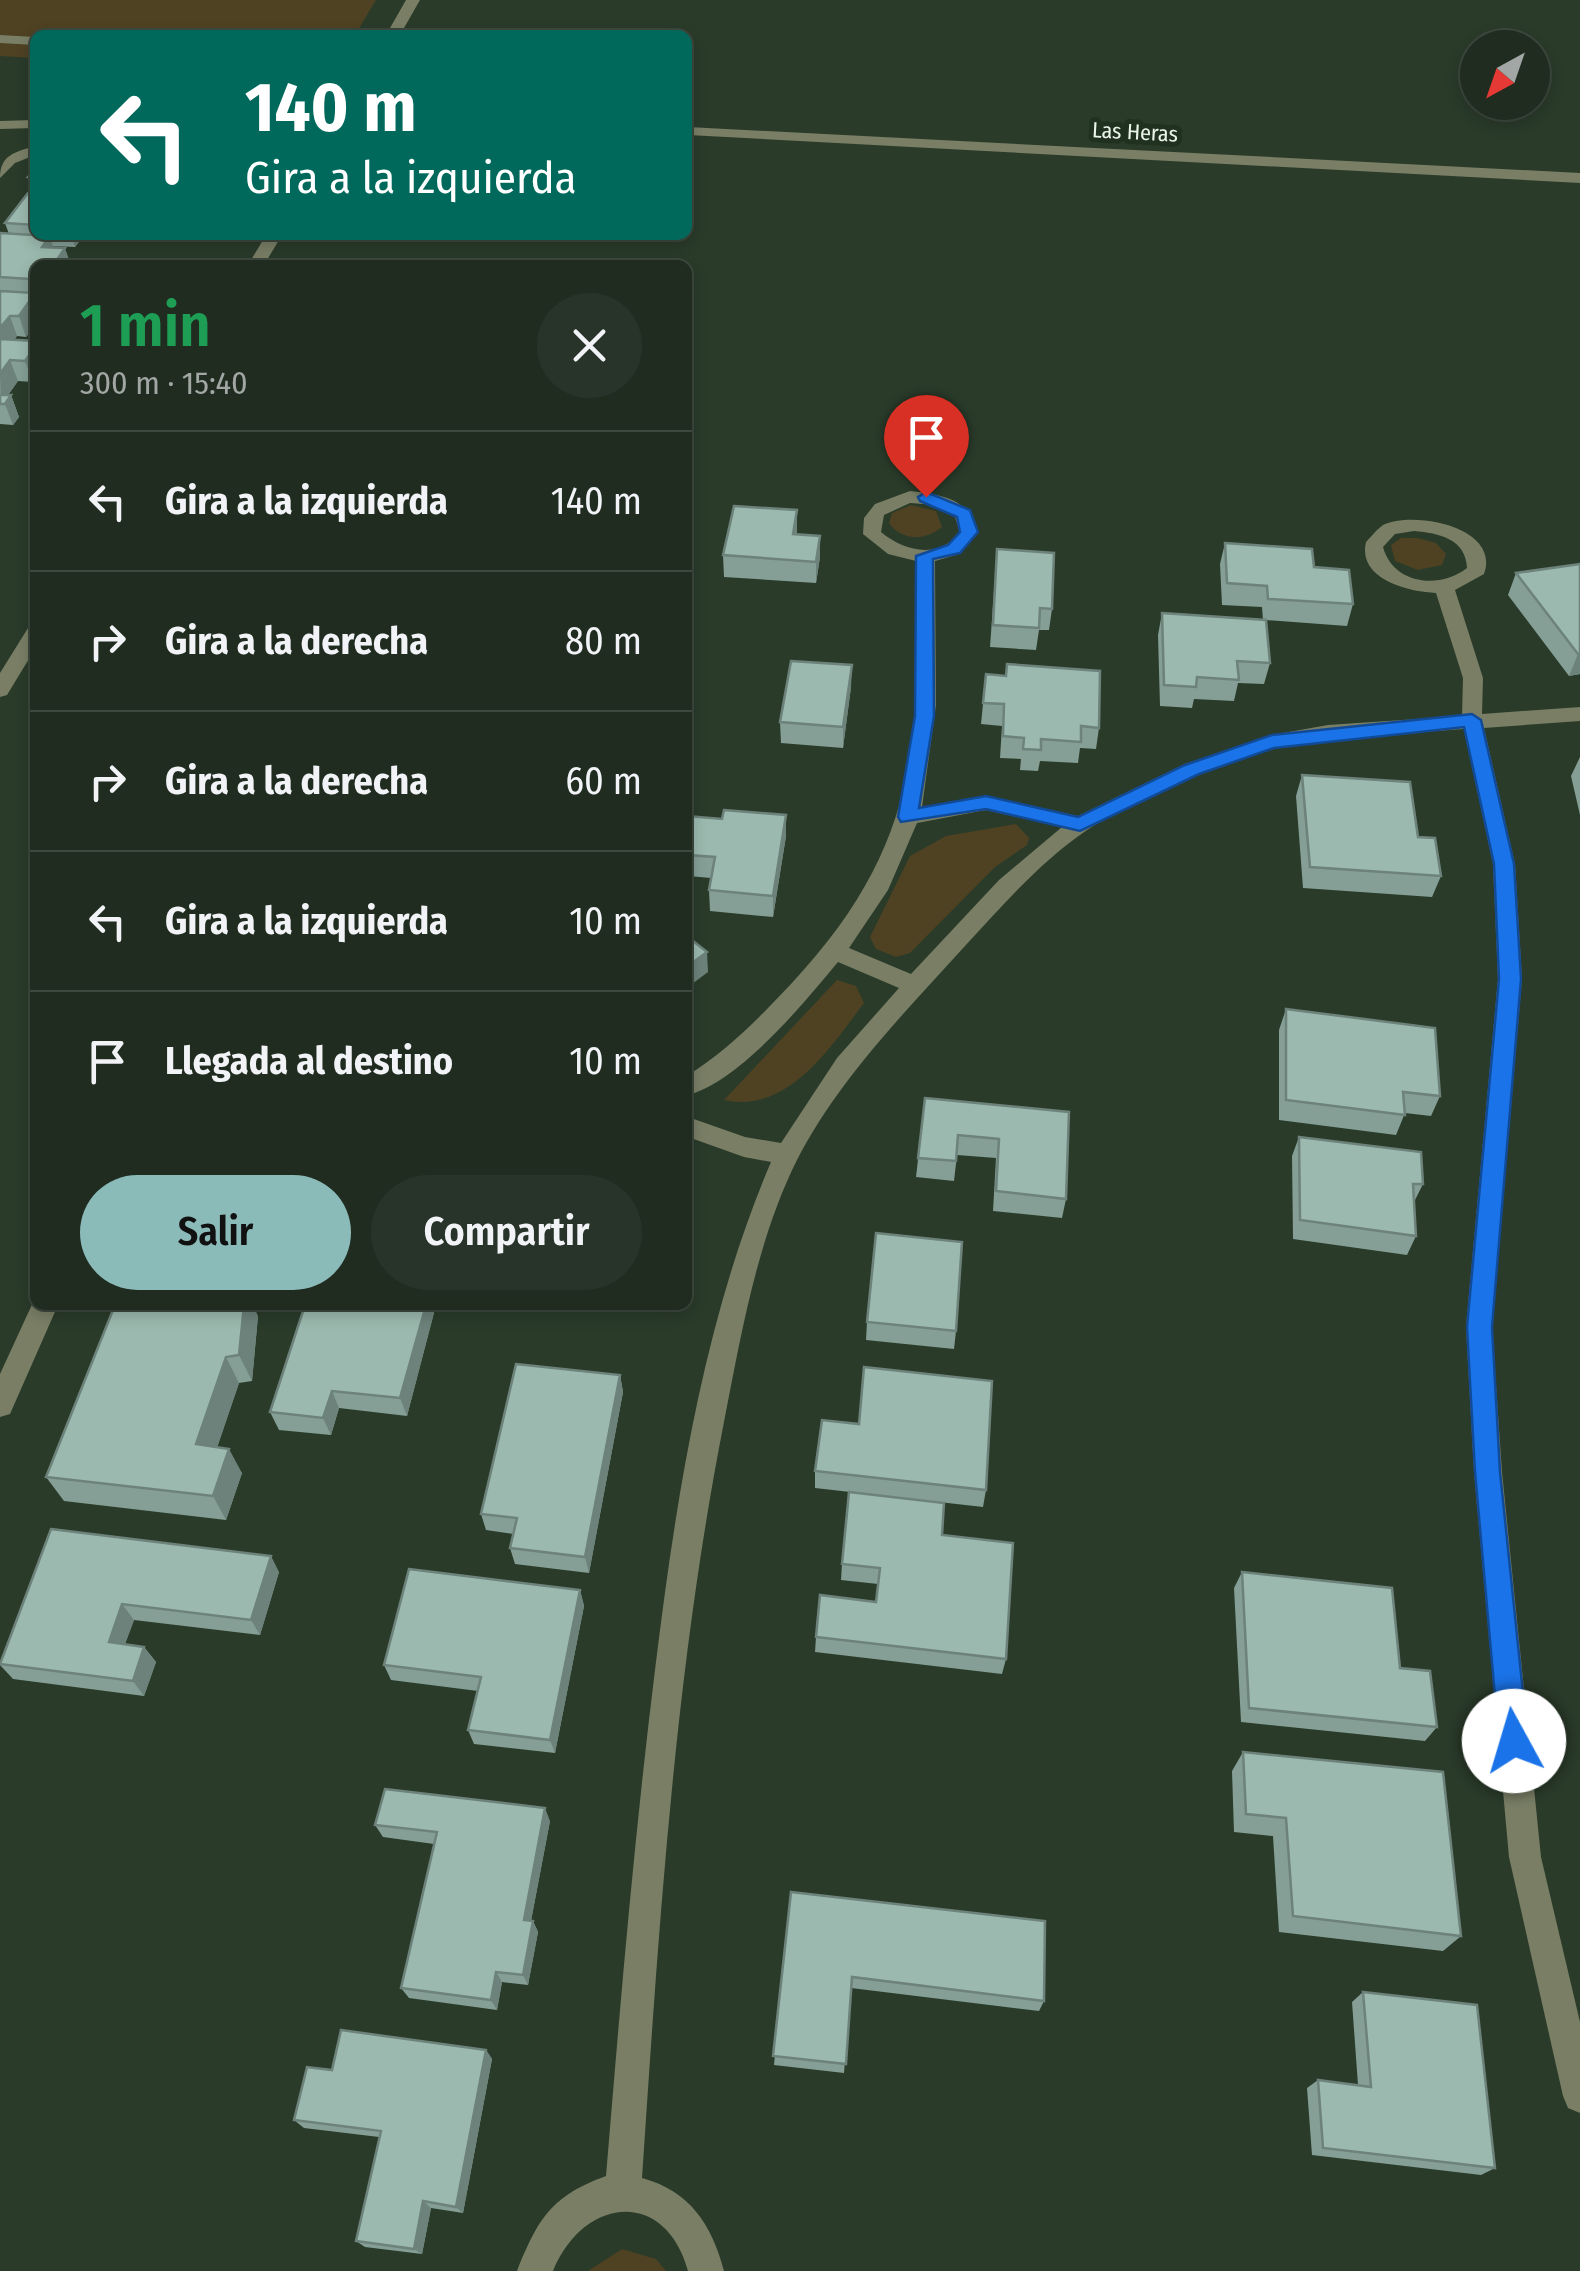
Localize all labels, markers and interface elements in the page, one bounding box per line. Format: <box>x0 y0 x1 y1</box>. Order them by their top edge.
north arrow <box>1460 30 1550 120</box>
map controls <box>1460 30 1550 120</box>
text: 140 m <box>245 66 417 150</box>
icon: left <box>80 70 210 200</box>
street label: Las Heras <box>1091 116 1179 148</box>
text: Gira a la izquierda <box>245 151 577 205</box>
text: 1 min <box>80 290 211 362</box>
button: close <box>537 293 642 398</box>
text: 300 m · 15:40 <box>80 364 248 402</box>
pin <box>884 395 969 498</box>
icon: arrive <box>899 410 954 465</box>
icon: left <box>80 474 135 529</box>
text: Gira a la izquierda <box>165 478 448 524</box>
text: 140 m <box>551 478 642 524</box>
icon: right <box>80 614 135 669</box>
text: Gira a la derecha <box>165 618 428 664</box>
text: 80 m <box>565 618 642 664</box>
icon: right <box>80 754 135 809</box>
text: Gira a la derecha <box>165 758 428 804</box>
text: 60 m <box>565 758 642 804</box>
icon: left <box>80 894 135 949</box>
text: Gira a la izquierda <box>165 898 448 944</box>
text: 10 m <box>569 898 642 944</box>
icon: arrive <box>80 1034 135 1089</box>
text: Llegada al destino <box>165 1038 453 1084</box>
text: 10 m <box>569 1038 642 1084</box>
button: Salir <box>80 1175 351 1290</box>
button: Compartir <box>371 1175 642 1290</box>
position arrow <box>1462 1689 1566 1793</box>

